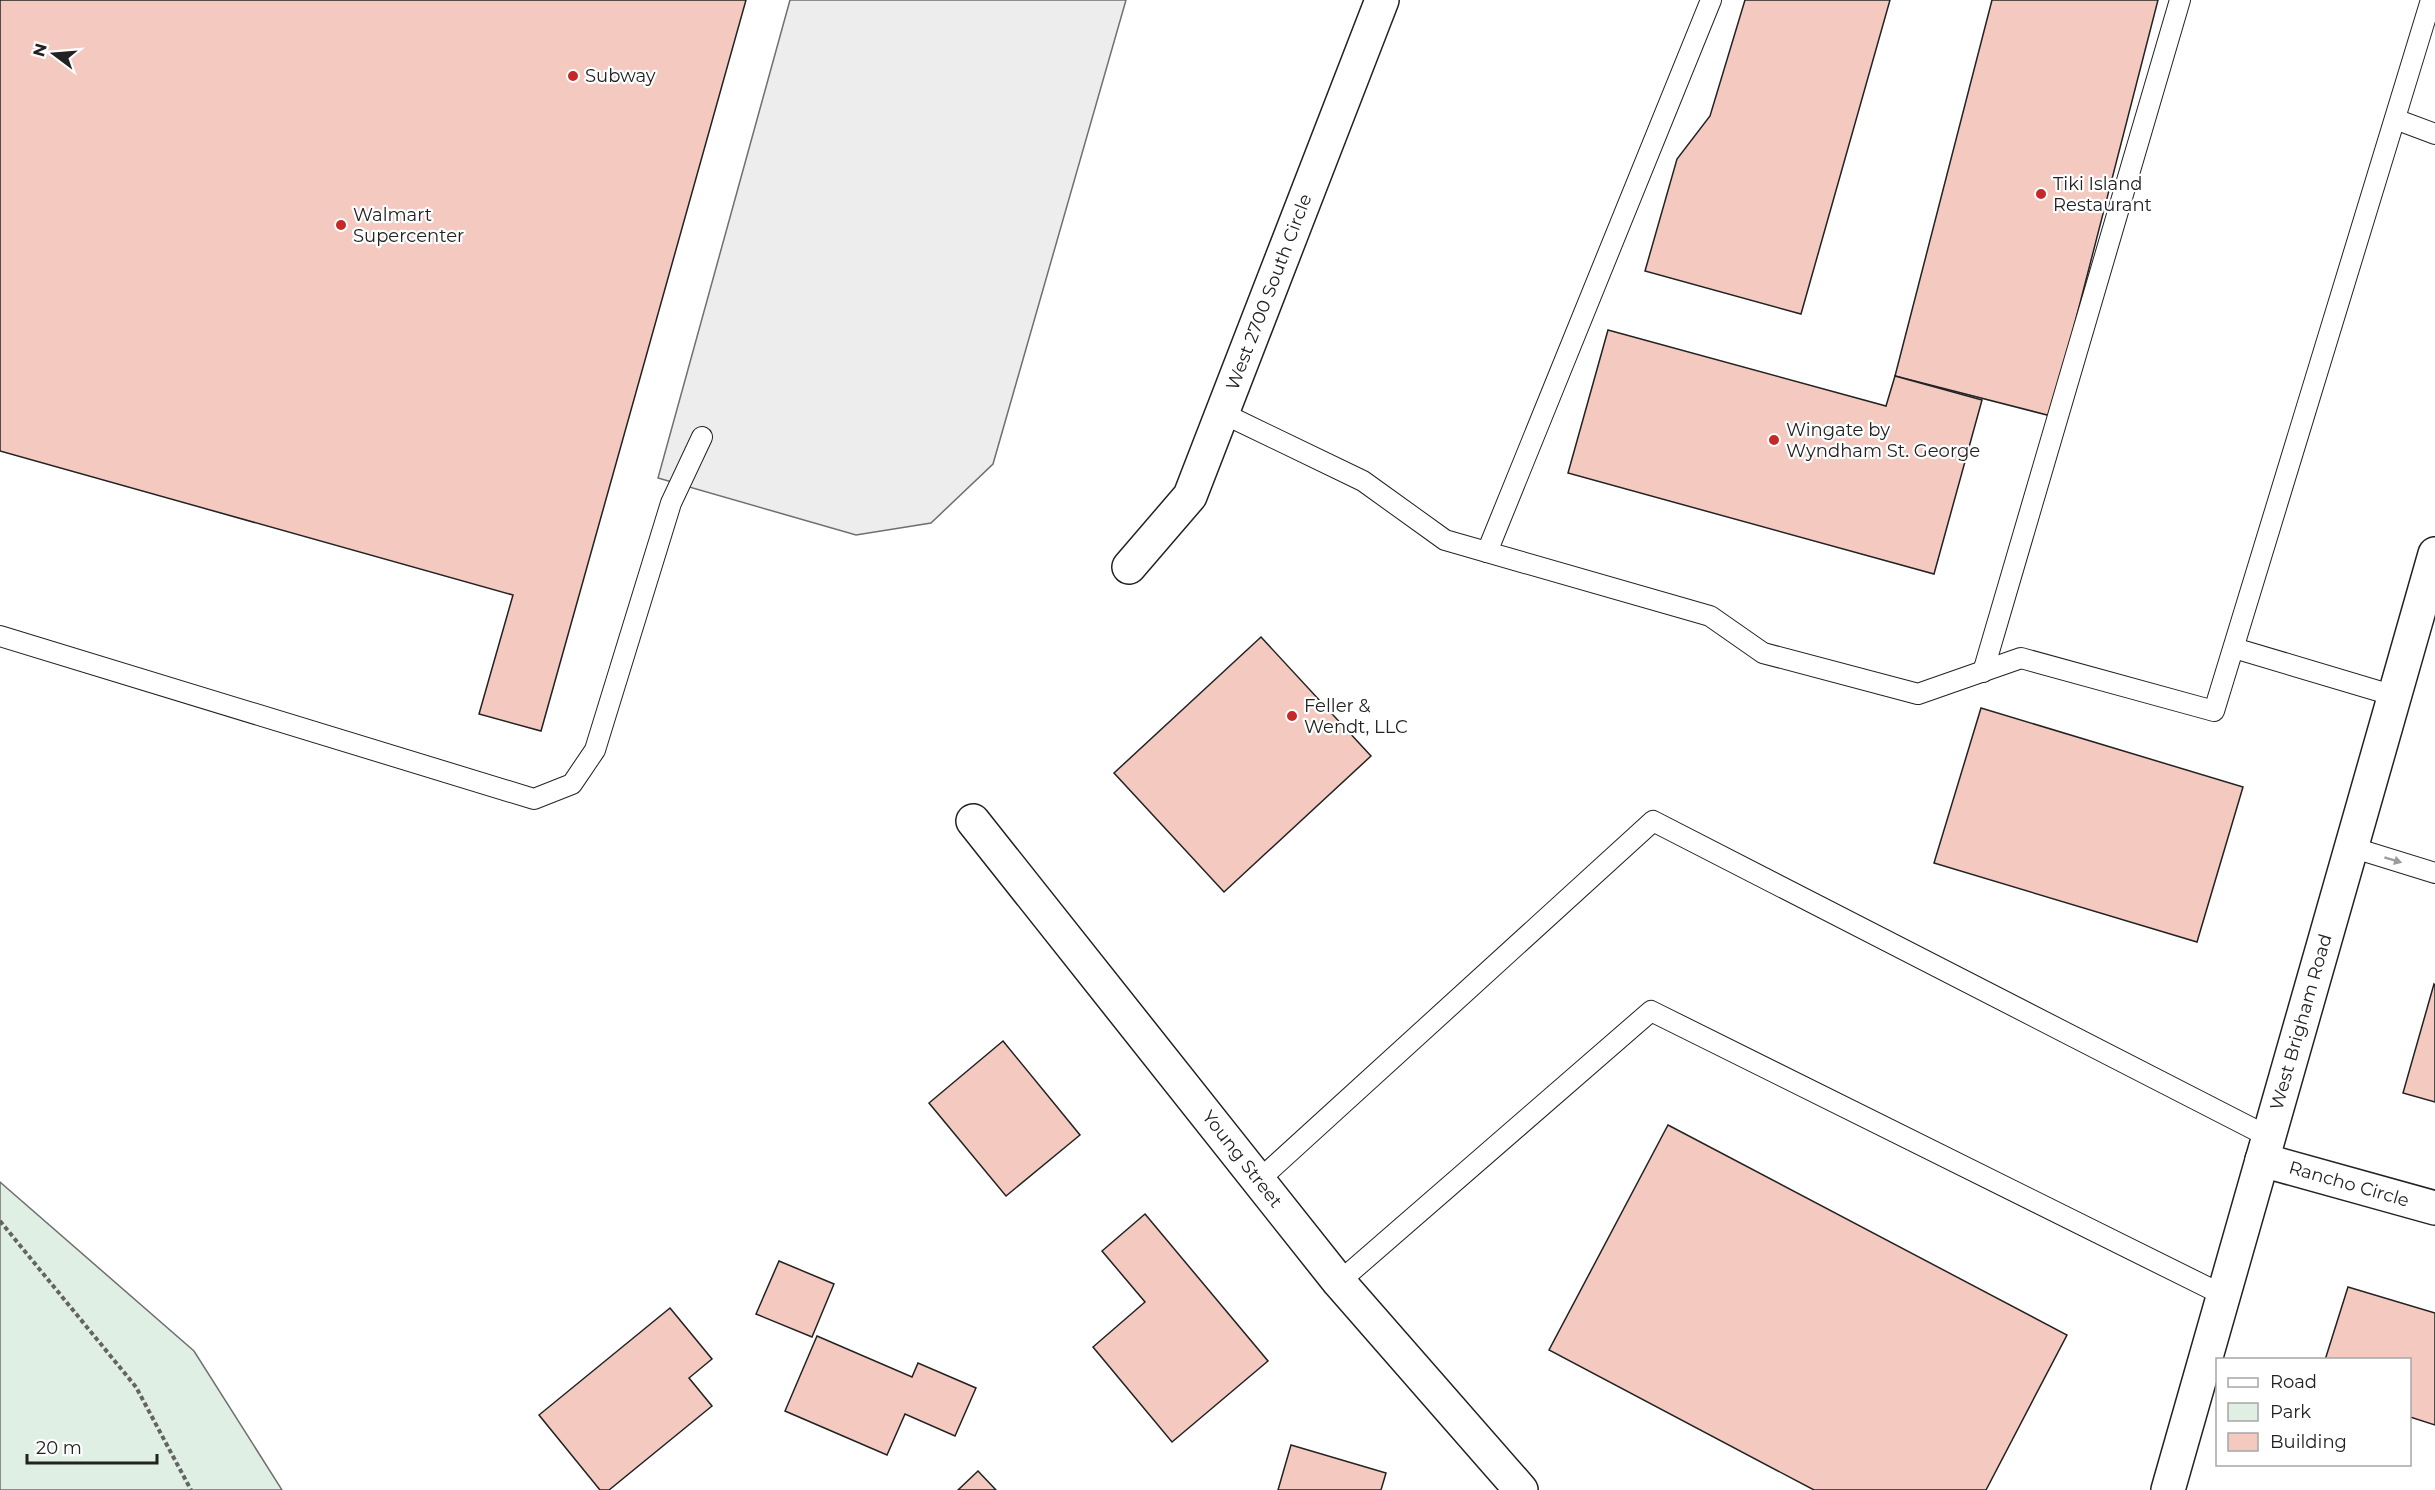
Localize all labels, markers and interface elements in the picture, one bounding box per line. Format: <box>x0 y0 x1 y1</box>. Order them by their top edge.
north arrow <box>24 24 84 84</box>
text: N <box>29 41 51 59</box>
place label: Subway <box>585 65 656 87</box>
marker: Subway <box>566 69 580 83</box>
place label: Tiki Island Restaurant <box>2053 173 2152 216</box>
marker: Tiki Island Restaurant <box>2034 187 2048 201</box>
street label: West 2700 South Circle <box>1221 191 1317 393</box>
place label: Walmart Supercenter <box>353 204 464 247</box>
marker: Walmart Supercenter <box>334 218 348 232</box>
place label: Wingate by Wyndham St. George <box>1786 419 1980 462</box>
marker: Wingate by Wyndham St. George <box>1767 433 1781 447</box>
place label: Feller & Wendt, LLC <box>1304 695 1408 738</box>
marker: Feller & Wendt, LLC <box>1285 709 1299 723</box>
one-way arrow <box>2384 856 2402 865</box>
street label: West Brigham Road <box>2265 931 2337 1113</box>
street label: Young Street <box>1197 1106 1287 1212</box>
street label: Rancho Circle <box>2286 1156 2412 1212</box>
legend <box>2216 1358 2411 1466</box>
text: Road <box>2270 1371 2317 1393</box>
text: Park <box>2270 1401 2311 1423</box>
scale bar <box>27 1427 158 1465</box>
text: Building <box>2270 1431 2347 1453</box>
text: 20 m <box>36 1437 82 1459</box>

